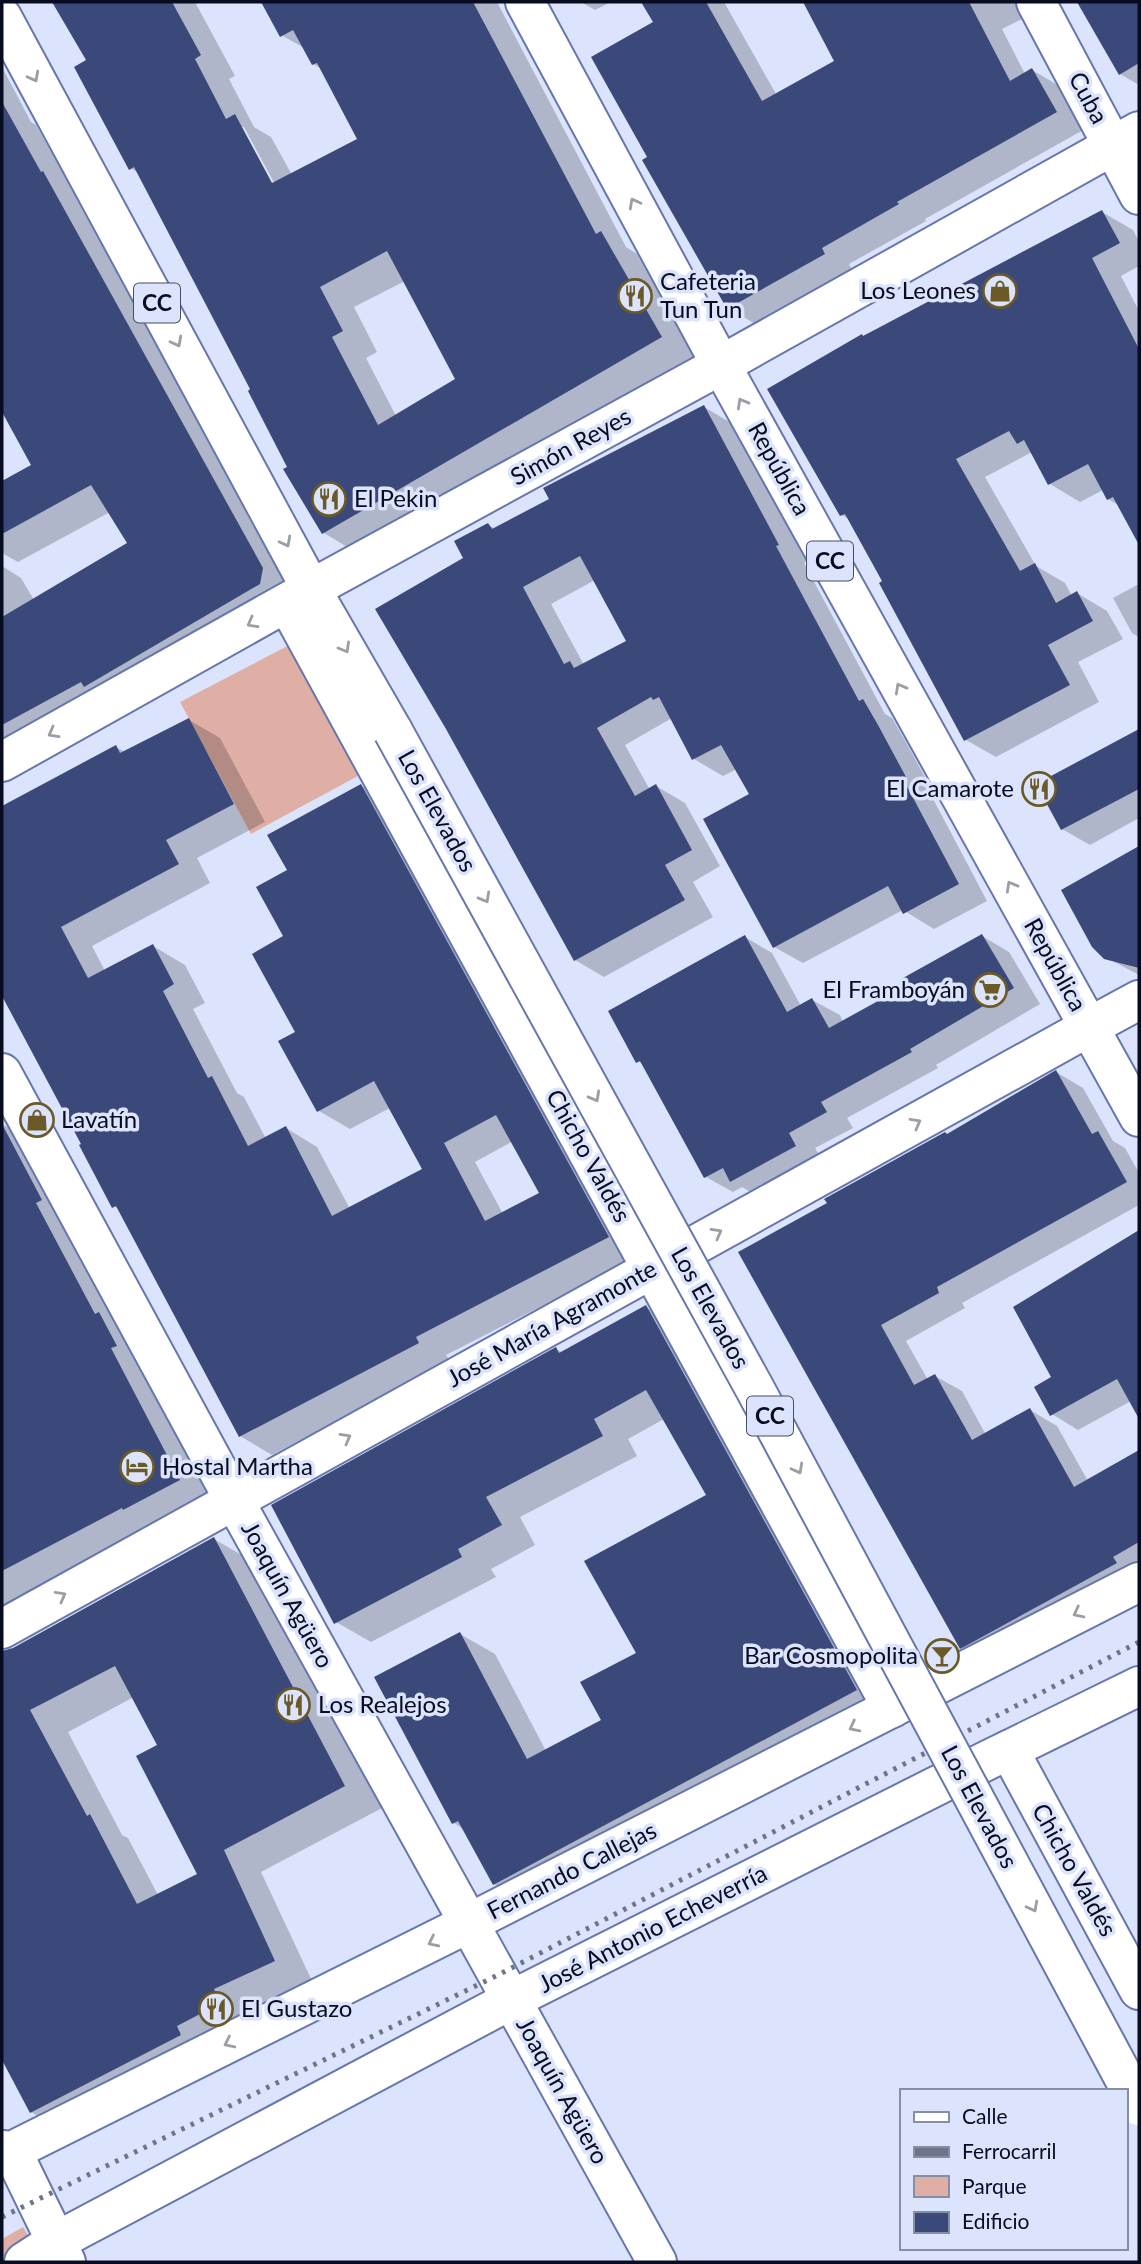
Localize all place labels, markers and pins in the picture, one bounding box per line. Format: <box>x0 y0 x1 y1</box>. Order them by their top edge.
place label: Cafeteria Tun Tun <box>660 266 756 323</box>
shop icon: Los Leones <box>981 272 1019 310</box>
place label: Los Leones <box>860 275 976 304</box>
restaurant icon: Cafeteria Tun Tun <box>616 277 654 315</box>
restaurant icon: El Pekin <box>310 480 348 518</box>
place label: El Pekin <box>354 483 437 512</box>
restaurant icon: El Camarote <box>1020 770 1058 808</box>
place label: El Camarote <box>886 773 1014 802</box>
supermarket icon: El Framboyán <box>971 971 1009 1009</box>
place label: El Framboyán <box>823 974 965 1003</box>
shop icon: Lavatín <box>18 1101 56 1139</box>
place label: Lavatín <box>61 1104 137 1133</box>
hotel icon: Hostal Martha <box>118 1448 156 1486</box>
place label: Hostal Martha <box>162 1451 313 1480</box>
bar icon: Bar Cosmopolita <box>923 1637 961 1675</box>
place label: Bar Cosmopolita <box>744 1640 918 1669</box>
restaurant icon: Los Realejos <box>274 1686 312 1724</box>
place label: Los Realejos <box>318 1689 447 1718</box>
restaurant icon: El Gustazo <box>197 1990 235 2028</box>
place label: El Gustazo <box>241 1993 352 2022</box>

